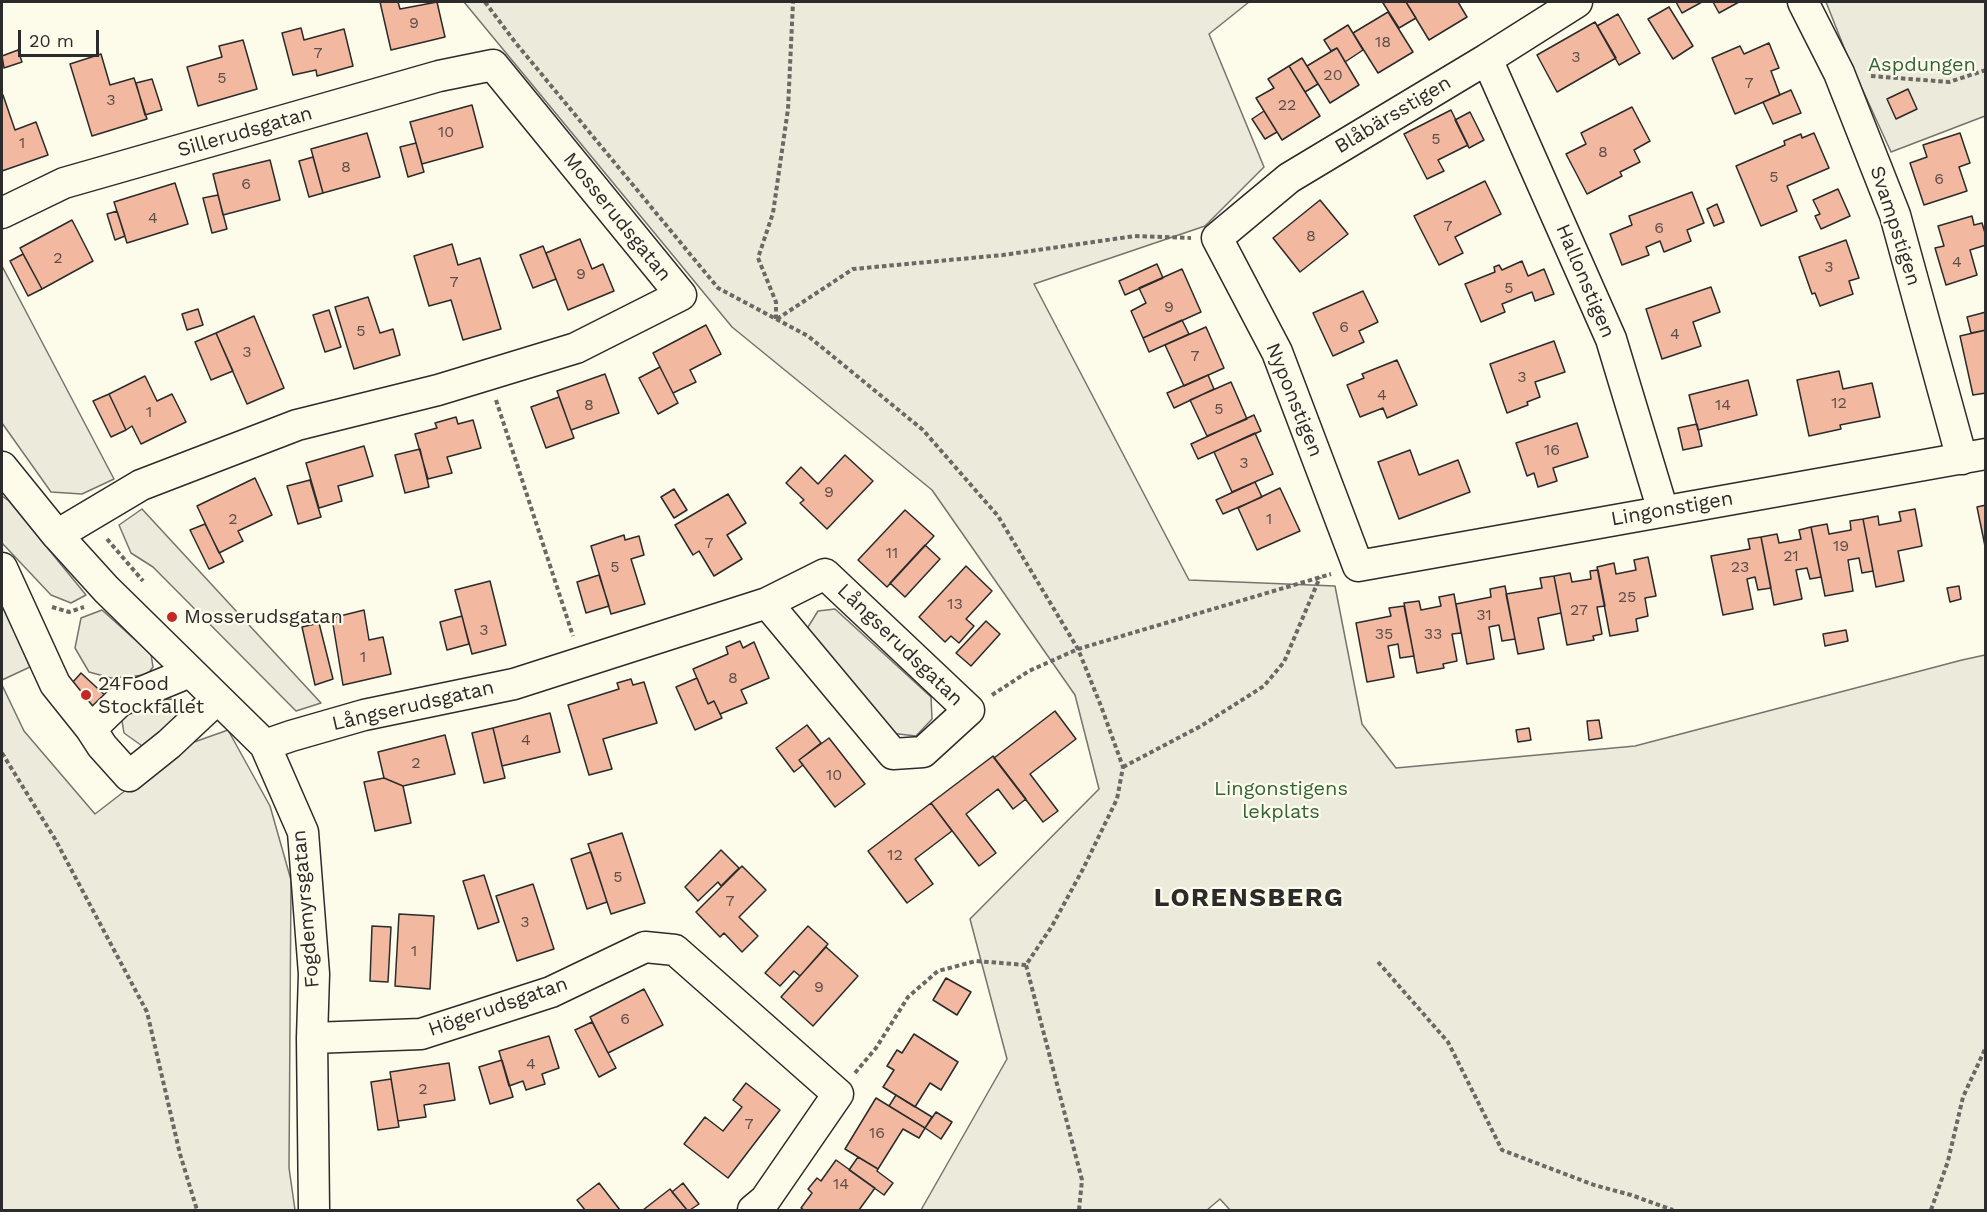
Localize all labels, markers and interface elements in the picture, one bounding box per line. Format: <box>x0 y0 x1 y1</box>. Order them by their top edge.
house number: 9 <box>409 13 419 33</box>
scale bar <box>21 18 102 56</box>
text: 20 m <box>29 30 74 51</box>
house number: 18 <box>1375 32 1391 52</box>
house number: 7 <box>314 43 322 63</box>
house number: 3 <box>1571 47 1581 67</box>
park label: Aspdungen <box>1868 53 1976 77</box>
house number: 20 <box>1323 65 1343 85</box>
house number: 5 <box>217 68 227 88</box>
street label: Blåbärsstigen <box>1330 71 1456 159</box>
house number: 7 <box>1745 73 1753 93</box>
house number: 3 <box>106 90 116 110</box>
house number: 22 <box>1278 95 1296 115</box>
street label: Sillerudsgatan <box>175 101 315 163</box>
house number: 10 <box>438 122 454 142</box>
house number: 5 <box>1431 129 1441 149</box>
house number: 1 <box>19 133 25 153</box>
house number: 8 <box>1598 142 1608 162</box>
street label: Mosserudsgatan <box>558 148 676 286</box>
house number: 8 <box>341 157 351 177</box>
street label: Svampstigen <box>1864 163 1926 289</box>
house number: 5 <box>1769 167 1779 187</box>
house number: 6 <box>1934 169 1944 189</box>
house number: 6 <box>241 174 251 194</box>
house number: 4 <box>148 208 158 228</box>
house number: 7 <box>1444 216 1452 236</box>
house number: 6 <box>1654 218 1664 238</box>
street label: Hallonstigen <box>1550 220 1620 342</box>
house number: 8 <box>1306 226 1316 246</box>
house number: 2 <box>53 248 63 268</box>
house number: 4 <box>1952 252 1962 272</box>
house number: 3 <box>1824 257 1834 277</box>
house number: 9 <box>576 264 586 284</box>
house number: 7 <box>450 272 458 292</box>
house number: 5 <box>1504 278 1514 298</box>
house number: 9 <box>1164 297 1174 317</box>
house number: 6 <box>1339 317 1349 337</box>
house number: 5 <box>356 321 366 341</box>
house number: 4 <box>1670 324 1680 344</box>
street label: Nyponstigen <box>1260 340 1328 460</box>
house number: 3 <box>242 342 252 362</box>
house number: 7 <box>1191 346 1199 366</box>
house number: 3 <box>1517 367 1527 387</box>
house number: 4 <box>1377 385 1387 405</box>
house number: 12 <box>1831 393 1847 413</box>
house number: 8 <box>584 395 594 415</box>
house number: 14 <box>1715 395 1731 415</box>
house number: 5 <box>1214 399 1224 419</box>
house number: 1 <box>146 402 152 422</box>
house number: 16 <box>1544 440 1560 460</box>
house number: 3 <box>1239 453 1249 473</box>
house number: 9 <box>824 482 834 502</box>
street label: Lingonstigen <box>1609 486 1735 532</box>
house number: 2 <box>228 509 238 529</box>
house number: 1 <box>1266 509 1272 529</box>
house number: 7 <box>705 533 713 553</box>
house number: 19 <box>1833 536 1849 556</box>
house number: 11 <box>886 543 898 563</box>
house number: 21 <box>1783 546 1799 566</box>
house number: 5 <box>610 557 620 577</box>
house number: 23 <box>1731 557 1749 577</box>
street label: Långserudsgatan <box>832 579 968 711</box>
house number: 25 <box>1618 587 1636 607</box>
house number: 13 <box>947 594 963 614</box>
house number: 27 <box>1570 600 1588 620</box>
place label: Mosserudsgatan <box>184 605 343 629</box>
house number: 31 <box>1476 605 1492 625</box>
marker: Mosserudsgatan <box>165 610 179 624</box>
house number: 3 <box>479 620 489 640</box>
house number: 35 <box>1375 624 1393 644</box>
house number: 33 <box>1424 624 1442 644</box>
house number: 1 <box>360 647 366 667</box>
house number: 8 <box>728 668 738 688</box>
place label: 24Food Stockfallet <box>98 672 204 719</box>
street label: Långserudsgatan <box>330 676 496 736</box>
marker: 24Food Stockfallet <box>79 688 93 702</box>
house number: 4 <box>521 730 531 750</box>
house number: 2 <box>411 753 421 773</box>
house number: 10 <box>826 765 842 785</box>
park label: Lingonstigens lekplats <box>1214 777 1348 824</box>
street label: Fogdemyrsgatan <box>287 829 325 989</box>
house number: 12 <box>887 845 903 865</box>
house number: 5 <box>613 867 623 887</box>
district label: LORENSBERG <box>1154 882 1344 914</box>
house number: 7 <box>726 891 734 911</box>
house number: 3 <box>520 912 530 932</box>
house number: 1 <box>411 941 417 961</box>
street label: Högerudsgatan <box>425 972 571 1042</box>
house number: 9 <box>814 977 824 997</box>
house number: 6 <box>620 1009 630 1029</box>
house number: 4 <box>526 1054 536 1074</box>
house number: 2 <box>418 1079 428 1099</box>
house number: 7 <box>745 1114 753 1134</box>
house number: 16 <box>869 1123 885 1143</box>
house number: 14 <box>833 1174 849 1194</box>

